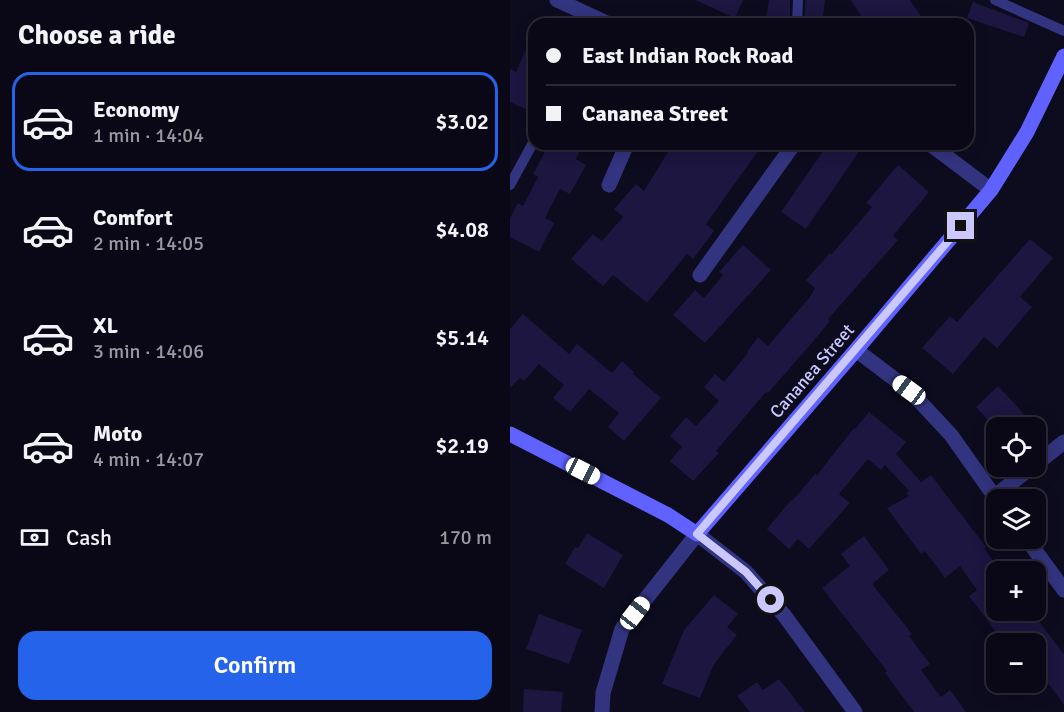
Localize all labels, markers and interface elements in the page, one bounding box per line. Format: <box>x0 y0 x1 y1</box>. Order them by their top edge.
text: Choose a ride <box>18 19 176 52</box>
text: East Indian Rock Road <box>582 42 793 69</box>
icon: car <box>21 95 75 149</box>
text: Economy <box>93 96 179 123</box>
text: Cananea Street <box>582 100 728 127</box>
text: $3.02 <box>435 108 489 135</box>
text: 1 min · 14:04 <box>93 123 204 148</box>
icon: car <box>21 203 75 257</box>
text: Comfort <box>93 204 173 231</box>
route end <box>947 212 974 239</box>
text: $4.08 <box>435 216 489 243</box>
text: 2 min · 14:05 <box>93 231 204 256</box>
icon: car <box>21 311 75 365</box>
text: XL <box>93 312 118 339</box>
street label: Cananea Street <box>765 319 859 423</box>
text: $5.14 <box>435 324 489 351</box>
text: 3 min · 14:06 <box>93 339 204 364</box>
car <box>889 372 929 408</box>
map controls <box>986 417 1046 693</box>
button: locate <box>986 417 1046 477</box>
icon: car <box>21 419 75 473</box>
text: Moto <box>93 420 142 447</box>
text: $2.19 <box>435 432 489 459</box>
text: 4 min · 14:07 <box>93 447 204 472</box>
car <box>563 455 603 487</box>
button: layers <box>986 489 1046 549</box>
icon: cash <box>18 521 51 554</box>
text: Cash <box>66 524 112 551</box>
text: 170 m <box>439 525 492 550</box>
button: + <box>986 561 1046 621</box>
route start <box>757 586 784 613</box>
car <box>617 593 653 633</box>
button: Confirm <box>18 631 492 700</box>
button: − <box>986 633 1046 693</box>

